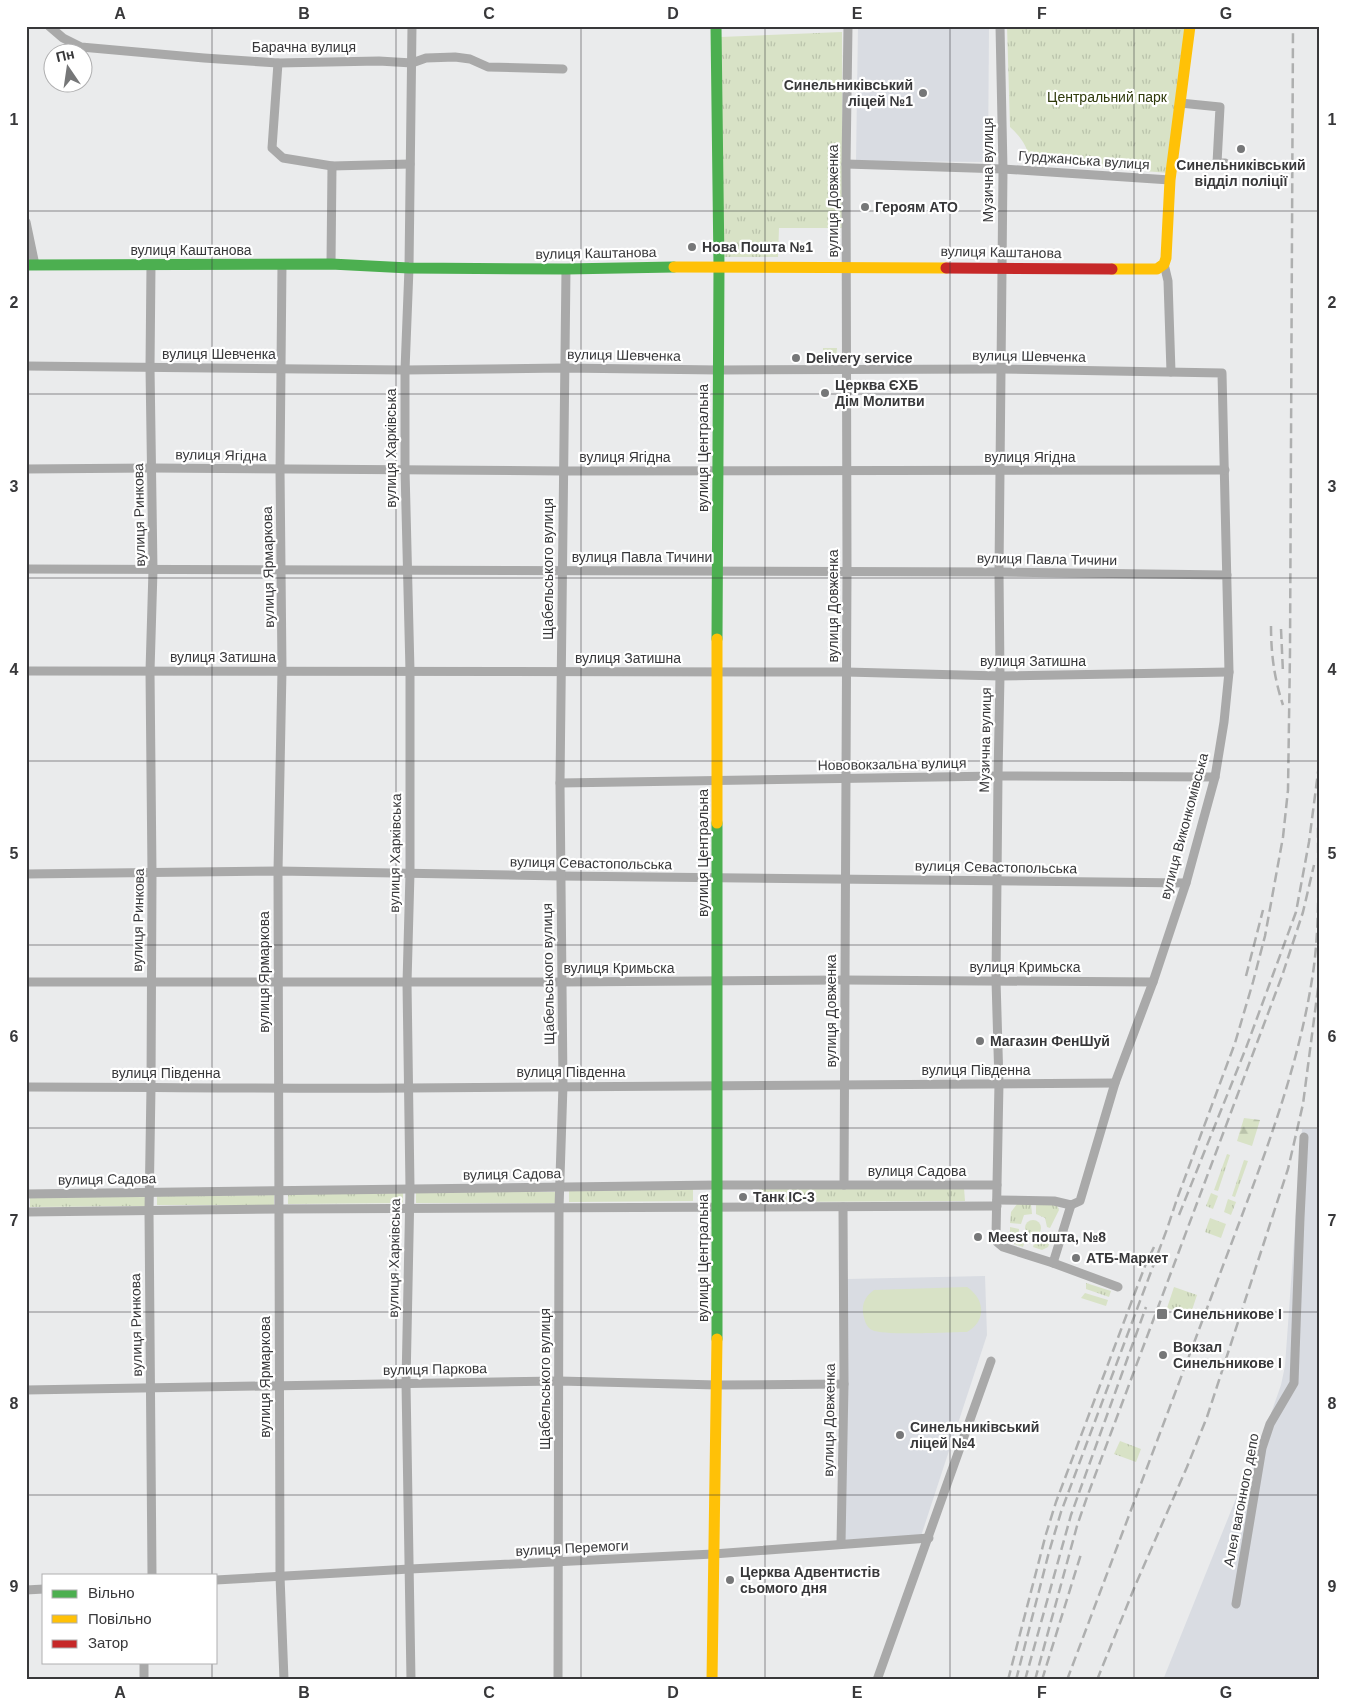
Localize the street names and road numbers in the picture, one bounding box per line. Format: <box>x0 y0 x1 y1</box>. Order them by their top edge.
street label: Барачна вулиця <box>252 39 356 55</box>
street label: Музична вулиця <box>980 117 996 223</box>
street label: вулиця Довженка <box>825 144 841 258</box>
street label: Гурджанська вулиця <box>1018 147 1150 173</box>
street label: вулиця Каштанова <box>130 242 252 258</box>
street label: вулиця Каштанова <box>940 243 1062 261</box>
street label: вулиця Каштанова <box>535 244 657 262</box>
street label: вулиця Шевченка <box>162 346 276 362</box>
street label: вулиця Шевченка <box>567 346 681 364</box>
street label: вулиця Шевченка <box>972 347 1086 365</box>
street label: вулиця Центральна <box>695 384 711 512</box>
street label: вулиця Харківська <box>383 388 399 508</box>
street label: вулиця Ягідна <box>175 446 267 464</box>
street label: вулиця Ягідна <box>579 449 671 465</box>
street label: вулиця Ягідна <box>984 449 1076 465</box>
street label: вулиця Ринкова <box>130 463 148 567</box>
street label: Щабельського вулиця <box>540 498 556 640</box>
street label: вулиця Ярмаркова <box>259 506 277 628</box>
street label: вулиця Павла Тичини <box>572 549 712 565</box>
street label: вулиця Довженка <box>825 549 841 663</box>
street label: вулиця Павла Тичини <box>977 550 1117 568</box>
street label: вулиця Затишна <box>170 649 276 665</box>
street label: вулиця Затишна <box>575 650 681 666</box>
street label: вулиця Затишна <box>980 653 1086 669</box>
street label: Музична вулиця <box>976 687 994 793</box>
street label: вулиця Виконкомівська <box>1157 751 1211 901</box>
street label: Нововокзальна вулиця <box>817 755 967 773</box>
street label: вулиця Центральна <box>695 789 711 917</box>
street label: вулиця Харківська <box>386 793 404 913</box>
street label: вулиця Севастопольська <box>510 854 673 872</box>
street label: вулиця Севастопольська <box>915 858 1078 876</box>
street label: вулиця Ринкова <box>129 868 147 972</box>
street label: Щабельського вулиця <box>539 903 557 1045</box>
street label: вулиця Ярмаркова <box>256 911 272 1033</box>
street label: вулиця Довженка <box>823 954 839 1068</box>
street label: вулиця Кримьска <box>969 959 1081 975</box>
street label: вулиця Кримьска <box>563 960 675 976</box>
street label: вулиця Південна <box>922 1062 1031 1078</box>
street label: вулиця Південна <box>517 1064 626 1080</box>
street label: вулиця Південна <box>112 1065 221 1081</box>
street label: вулиця Садова <box>868 1163 966 1179</box>
street label: вулиця Садова <box>463 1165 562 1183</box>
street label: вулиця Садова <box>58 1170 157 1188</box>
street label: вулиця Центральна <box>695 1194 711 1322</box>
street label: вулиця Харківська <box>385 1198 403 1318</box>
street label: вулиця Ринкова <box>127 1273 145 1377</box>
street label: Щабельського вулиця <box>537 1308 553 1450</box>
street label: вулиця Ярмаркова <box>257 1316 273 1438</box>
street label: вулиця Паркова <box>383 1360 487 1378</box>
street label: вулиця Довженка <box>820 1363 838 1477</box>
street label: Алея вагонного депо <box>1220 1432 1262 1568</box>
street label: вулиця Перемоги <box>515 1537 629 1559</box>

